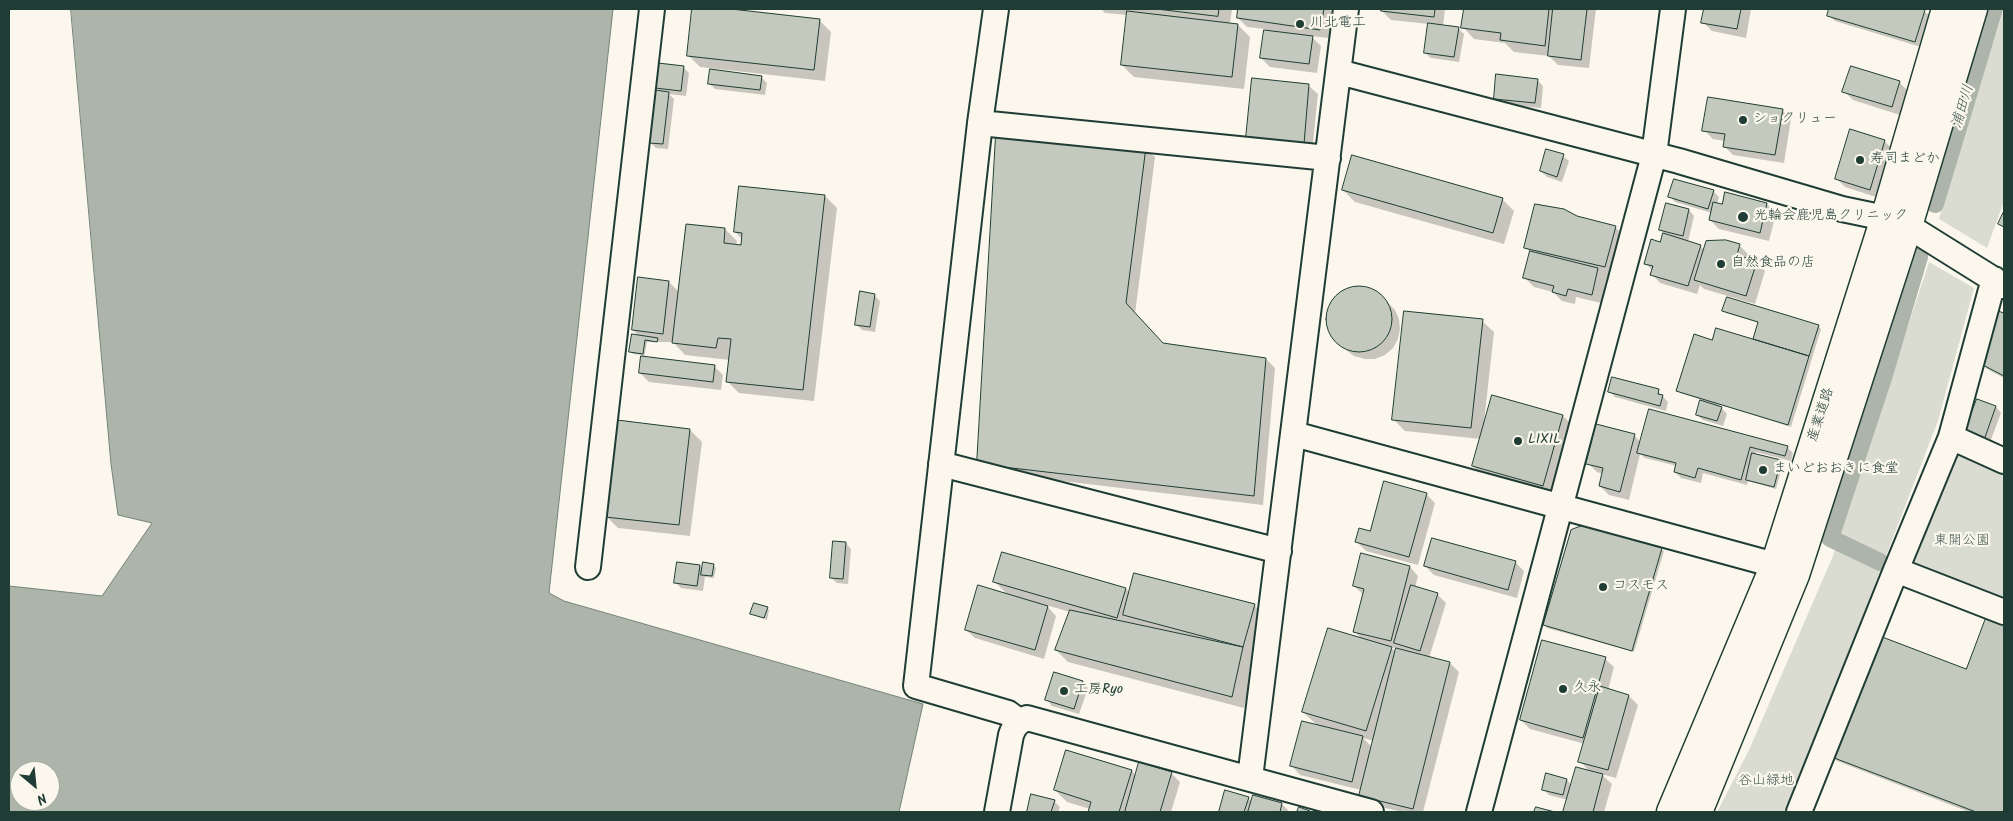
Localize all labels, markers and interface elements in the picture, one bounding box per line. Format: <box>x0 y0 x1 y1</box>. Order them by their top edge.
place label: 川北電工 <box>1310 16 1366 32</box>
marker: 川北電工 <box>1294 18 1306 30</box>
water label: 浦田川 <box>1949 83 1979 131</box>
place label: ショクリュー <box>1753 112 1837 128</box>
marker: ショクリュー <box>1737 114 1749 126</box>
place label: 寿司まどか <box>1870 152 1940 168</box>
marker: 寿司まどか <box>1854 154 1866 166</box>
place label: 光輪会鹿児島クリニック <box>1754 209 1908 225</box>
marker: 光輪会鹿児島クリニック <box>1736 210 1750 224</box>
place label: 自然食品の店 <box>1731 256 1815 272</box>
marker: 自然食品の店 <box>1715 258 1727 270</box>
street label: 産業道路 <box>1805 386 1839 444</box>
place label: LIXIL <box>1528 433 1561 449</box>
marker: LIXIL <box>1512 435 1524 447</box>
place label: まいどおおきに食堂 <box>1773 462 1899 478</box>
marker: まいどおおきに食堂 <box>1757 464 1769 476</box>
park label: 東開公園 <box>1934 534 1990 550</box>
place label: コスモス <box>1613 579 1669 595</box>
marker: コスモス <box>1597 581 1609 593</box>
place label: 久永 <box>1573 681 1601 697</box>
place label: 工房Ryo <box>1074 683 1123 699</box>
marker: 久永 <box>1557 683 1569 695</box>
marker: 工房Ryo <box>1058 685 1070 697</box>
north arrow <box>10 761 60 811</box>
park label: 谷山緑地 <box>1738 774 1794 790</box>
text: N <box>33 787 51 810</box>

